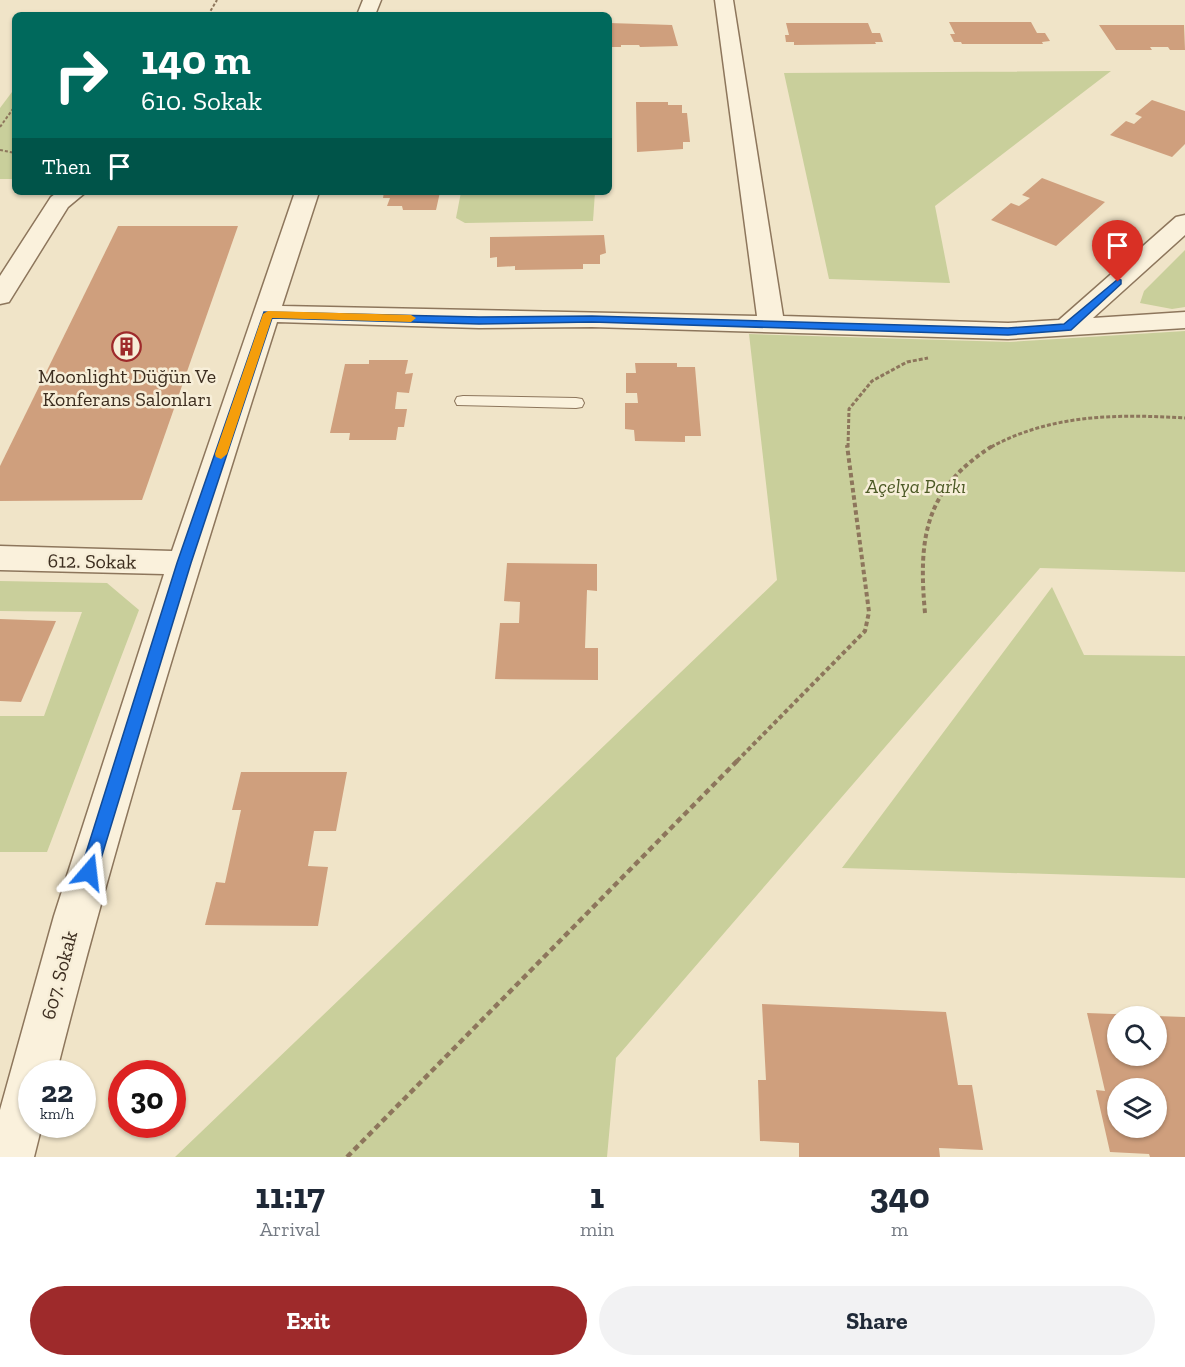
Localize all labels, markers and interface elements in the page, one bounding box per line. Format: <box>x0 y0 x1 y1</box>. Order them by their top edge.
text: 140 m <box>141 34 251 85</box>
icon: right <box>42 36 120 114</box>
text: 610. Sokak <box>141 85 262 117</box>
icon: arrive <box>103 150 136 183</box>
text: Then <box>42 153 91 180</box>
pin <box>1092 220 1143 282</box>
icon: arrive <box>1101 229 1134 262</box>
building icon: Moonlight Düğün Ve Konferans Salonları <box>111 330 143 362</box>
place label: Moonlight Düğün Ve Konferans Salonları <box>38 364 216 411</box>
park label: Açelya Parkı <box>865 474 966 498</box>
street label: 612. Sokak <box>47 548 137 574</box>
position arrow <box>57 840 121 904</box>
street label: 607. Sokak <box>36 927 82 1022</box>
map controls <box>1107 1006 1167 1138</box>
button: search <box>1107 1006 1167 1066</box>
speed limit sign: 30 <box>108 1060 186 1138</box>
text: 22 <box>41 1074 73 1110</box>
button: layers <box>1107 1078 1167 1138</box>
text: km/h <box>40 1105 74 1123</box>
text: 11:17 <box>255 1174 325 1217</box>
text: 1 <box>590 1174 604 1217</box>
text: 340 <box>869 1174 930 1217</box>
text: Arrival <box>260 1217 320 1241</box>
text: min <box>580 1217 614 1241</box>
text: m <box>891 1217 908 1241</box>
button: Exit <box>30 1286 587 1355</box>
button: Share <box>599 1286 1155 1355</box>

